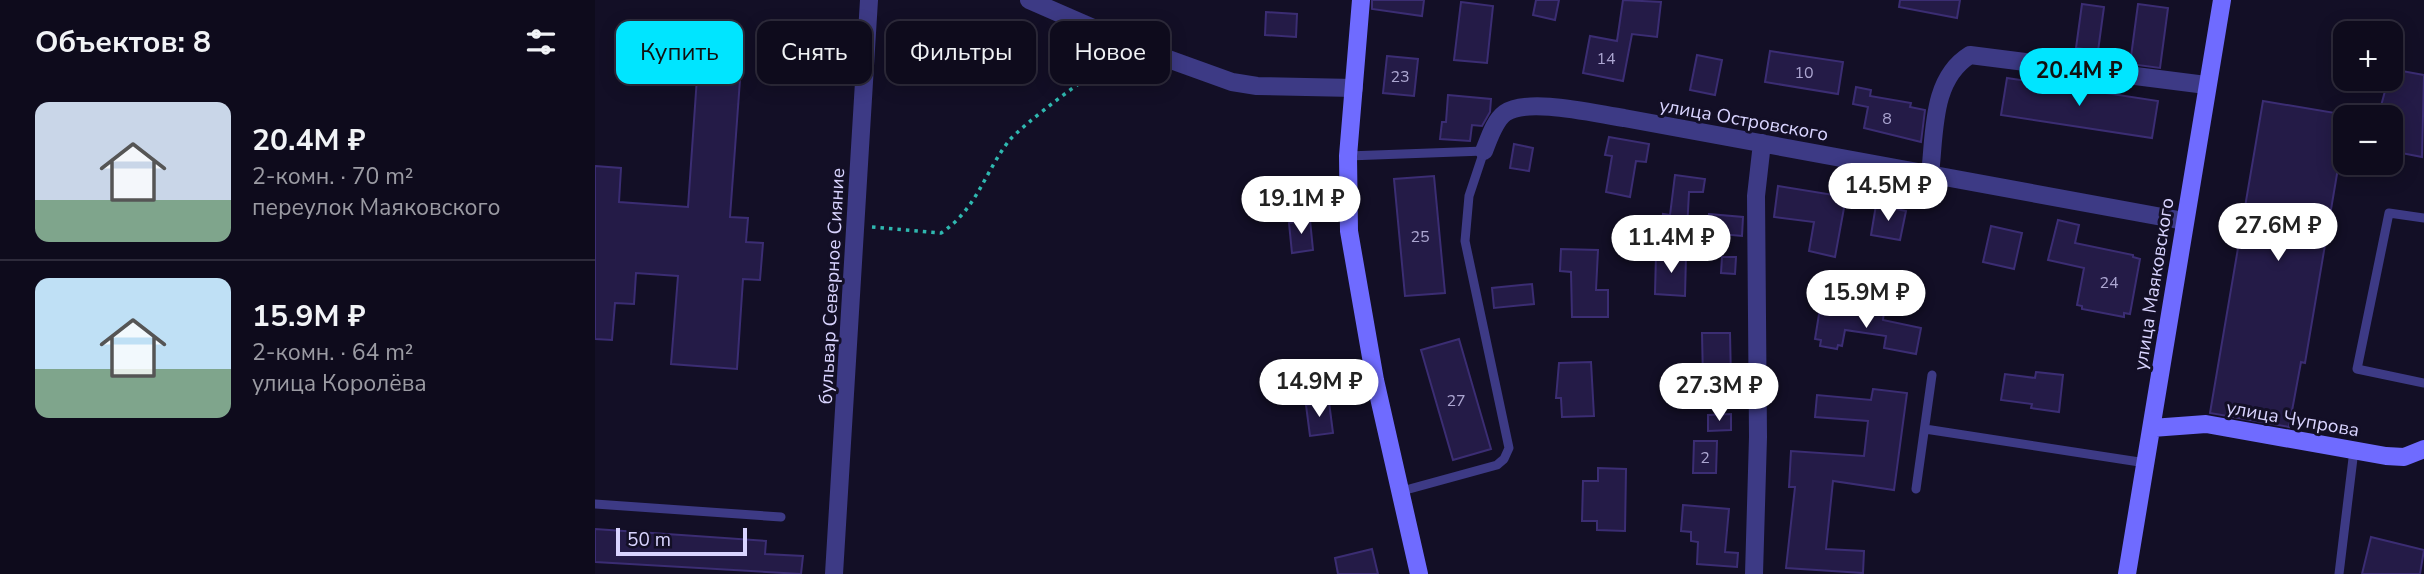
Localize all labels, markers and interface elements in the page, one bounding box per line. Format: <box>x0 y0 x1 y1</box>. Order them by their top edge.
chip: Купить <box>616 21 743 84</box>
chip: Снять <box>757 21 872 84</box>
chip: Фильтры <box>886 21 1036 84</box>
chip: Новое <box>1050 21 1170 84</box>
map controls <box>2333 21 2403 175</box>
button: + <box>2333 21 2403 91</box>
text: Объектов: 8 <box>35 22 211 63</box>
icon: filters <box>522 23 560 61</box>
house number: 14 <box>1596 48 1616 70</box>
pin: 20.4M ₽ <box>2014 48 2144 108</box>
text: 20.4M ₽ <box>2035 55 2123 86</box>
house number: 10 <box>1794 62 1814 84</box>
house number: 23 <box>1390 66 1410 88</box>
street label: улица Островского <box>1657 92 1830 148</box>
button: − <box>2333 105 2403 175</box>
house number: 8 <box>1882 108 1892 130</box>
text: 20.4M ₽ <box>252 120 366 161</box>
icon: home <box>91 130 175 214</box>
text: 2-комн. · 70 m² <box>252 161 414 192</box>
pin: 14.5M ₽ <box>1823 164 1953 223</box>
street label: бульвар Северное Сияние <box>813 167 851 405</box>
text: 14.5M ₽ <box>1844 170 1932 201</box>
pin: 19.1M ₽ <box>1236 176 1366 236</box>
text: 19.1M ₽ <box>1257 183 1345 214</box>
text: переулок Маяковского <box>252 192 501 223</box>
street label: улица Маяковского <box>2127 196 2180 372</box>
pin: 27.6M ₽ <box>2213 204 2343 263</box>
text: 27.6M ₽ <box>2234 210 2322 241</box>
pin: 11.4M ₽ <box>1606 216 1736 275</box>
text: 11.4M ₽ <box>1627 222 1715 253</box>
house number: 25 <box>1410 226 1430 248</box>
pin: 15.9M ₽ <box>1801 270 1931 330</box>
house number: 24 <box>2099 272 2119 294</box>
text: 15.9M ₽ <box>1822 277 1910 308</box>
text: 15.9M ₽ <box>252 296 366 337</box>
icon: home <box>91 306 175 390</box>
text: 2-комн. · 64 m² <box>252 337 414 368</box>
pin: 14.9M ₽ <box>1254 360 1384 419</box>
pin: 27.3M ₽ <box>1654 364 1784 423</box>
text: 14.9M ₽ <box>1275 366 1363 397</box>
text: улица Королёва <box>252 368 427 399</box>
text: 27.3M ₽ <box>1675 370 1763 401</box>
house number: 27 <box>1446 390 1466 412</box>
street label: улица Чупрова <box>2224 395 2361 443</box>
house number: 2 <box>1700 447 1710 469</box>
scale bar <box>616 525 747 557</box>
text: 50 m <box>627 527 671 553</box>

